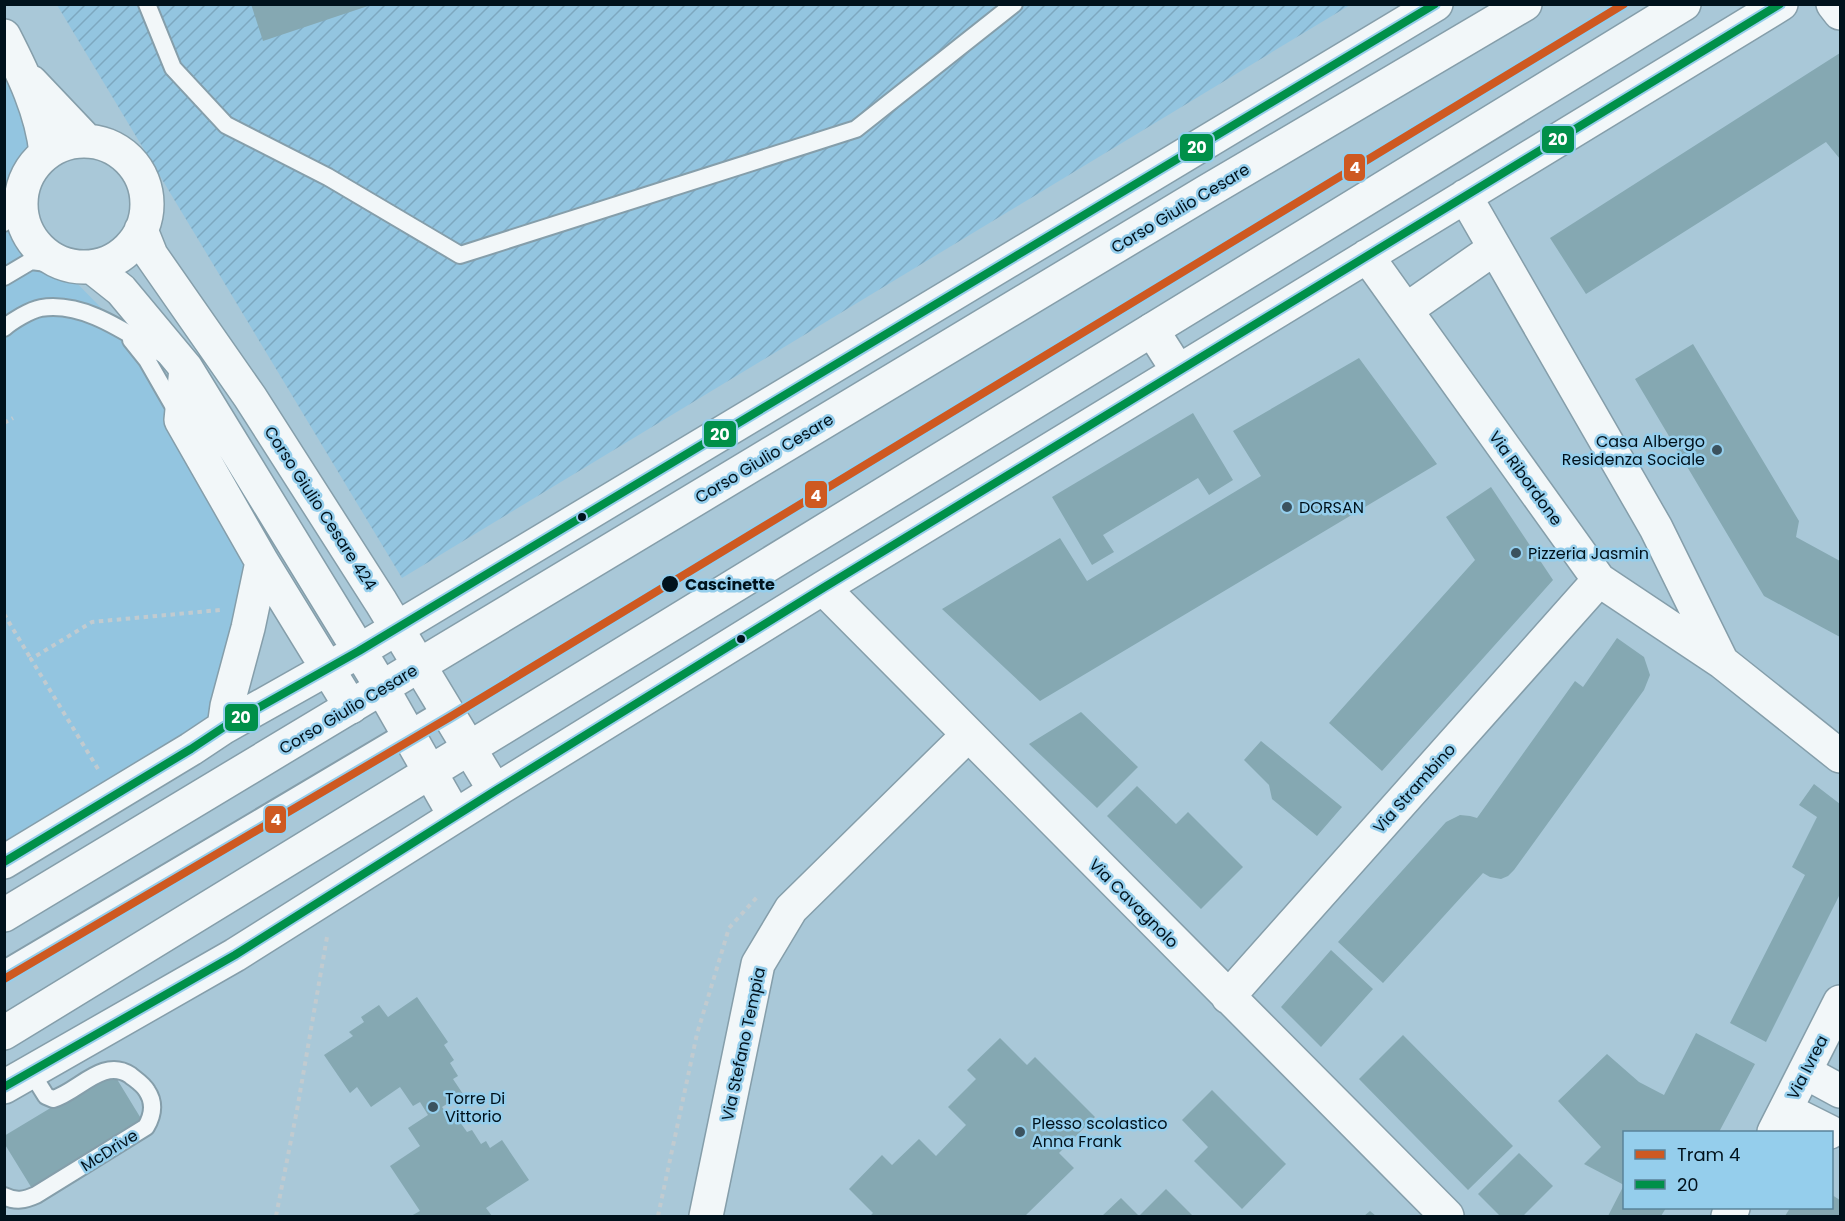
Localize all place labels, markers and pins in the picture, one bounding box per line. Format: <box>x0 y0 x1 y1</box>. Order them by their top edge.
place label: Casa Albergo Residenza Sociale <box>1562 430 1705 471</box>
marker: Casa Albergo Residenza Sociale <box>1710 443 1724 457</box>
place label: DORSAN <box>1299 496 1364 519</box>
marker: DORSAN <box>1280 500 1294 514</box>
unlabelled marker <box>576 511 588 523</box>
place label: Pizzeria Jasmin <box>1528 542 1649 565</box>
marker: Pizzeria Jasmin <box>1509 546 1523 560</box>
place label: Cascinette <box>685 573 775 596</box>
marker: Cascinette <box>660 574 680 594</box>
unlabelled marker <box>735 633 747 645</box>
place label: Torre Di Vittorio <box>445 1087 505 1128</box>
marker: Torre Di Vittorio <box>426 1100 440 1114</box>
place label: Plesso scolastico Anna Frank <box>1032 1112 1167 1153</box>
marker: Plesso scolastico Anna Frank <box>1013 1125 1027 1139</box>

